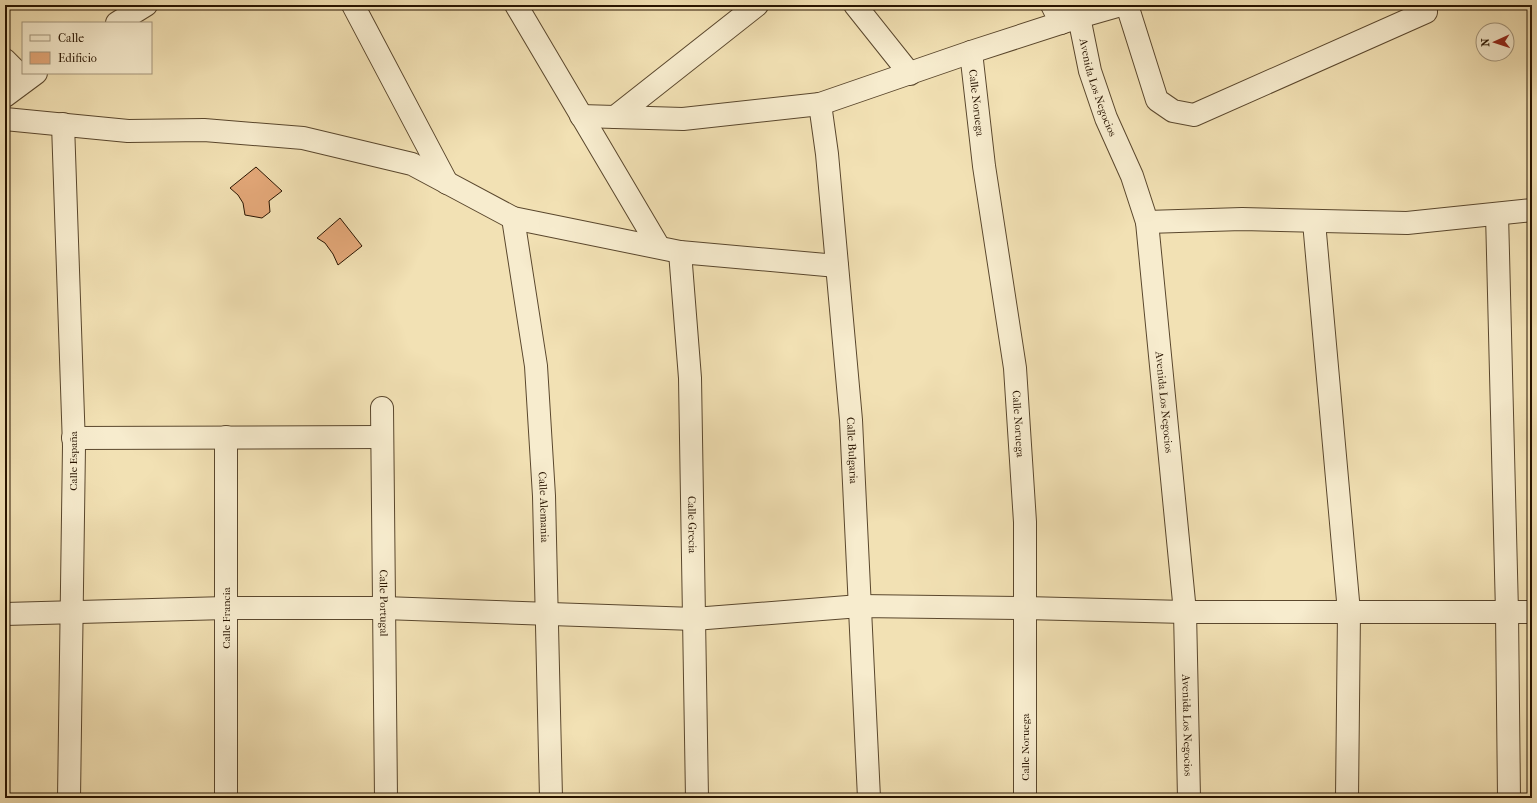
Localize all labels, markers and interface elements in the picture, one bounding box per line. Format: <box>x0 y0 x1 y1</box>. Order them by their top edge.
legend <box>22 22 152 74</box>
north arrow <box>1475 22 1515 62</box>
text: Calle <box>58 31 84 45</box>
street label: Avenida Los Negocios <box>1076 36 1119 138</box>
text: N <box>1479 37 1492 47</box>
text: Edificio <box>58 51 97 65</box>
street label: Calle Noruega <box>966 69 987 138</box>
street label: Avenida Los Negocios <box>1153 350 1175 454</box>
street label: Calle Noruega <box>1009 390 1027 459</box>
street label: Calle Bulgaria <box>844 417 860 485</box>
street label: Calle España <box>67 430 80 491</box>
street label: Calle Alemania <box>536 471 551 543</box>
street label: Calle Grecia <box>685 496 699 554</box>
street label: Calle Portugal <box>377 569 390 637</box>
street label: Calle Francia <box>220 586 233 649</box>
street label: Avenida Los Negocios <box>1179 673 1195 776</box>
street label: Calle Noruega <box>1019 712 1032 781</box>

